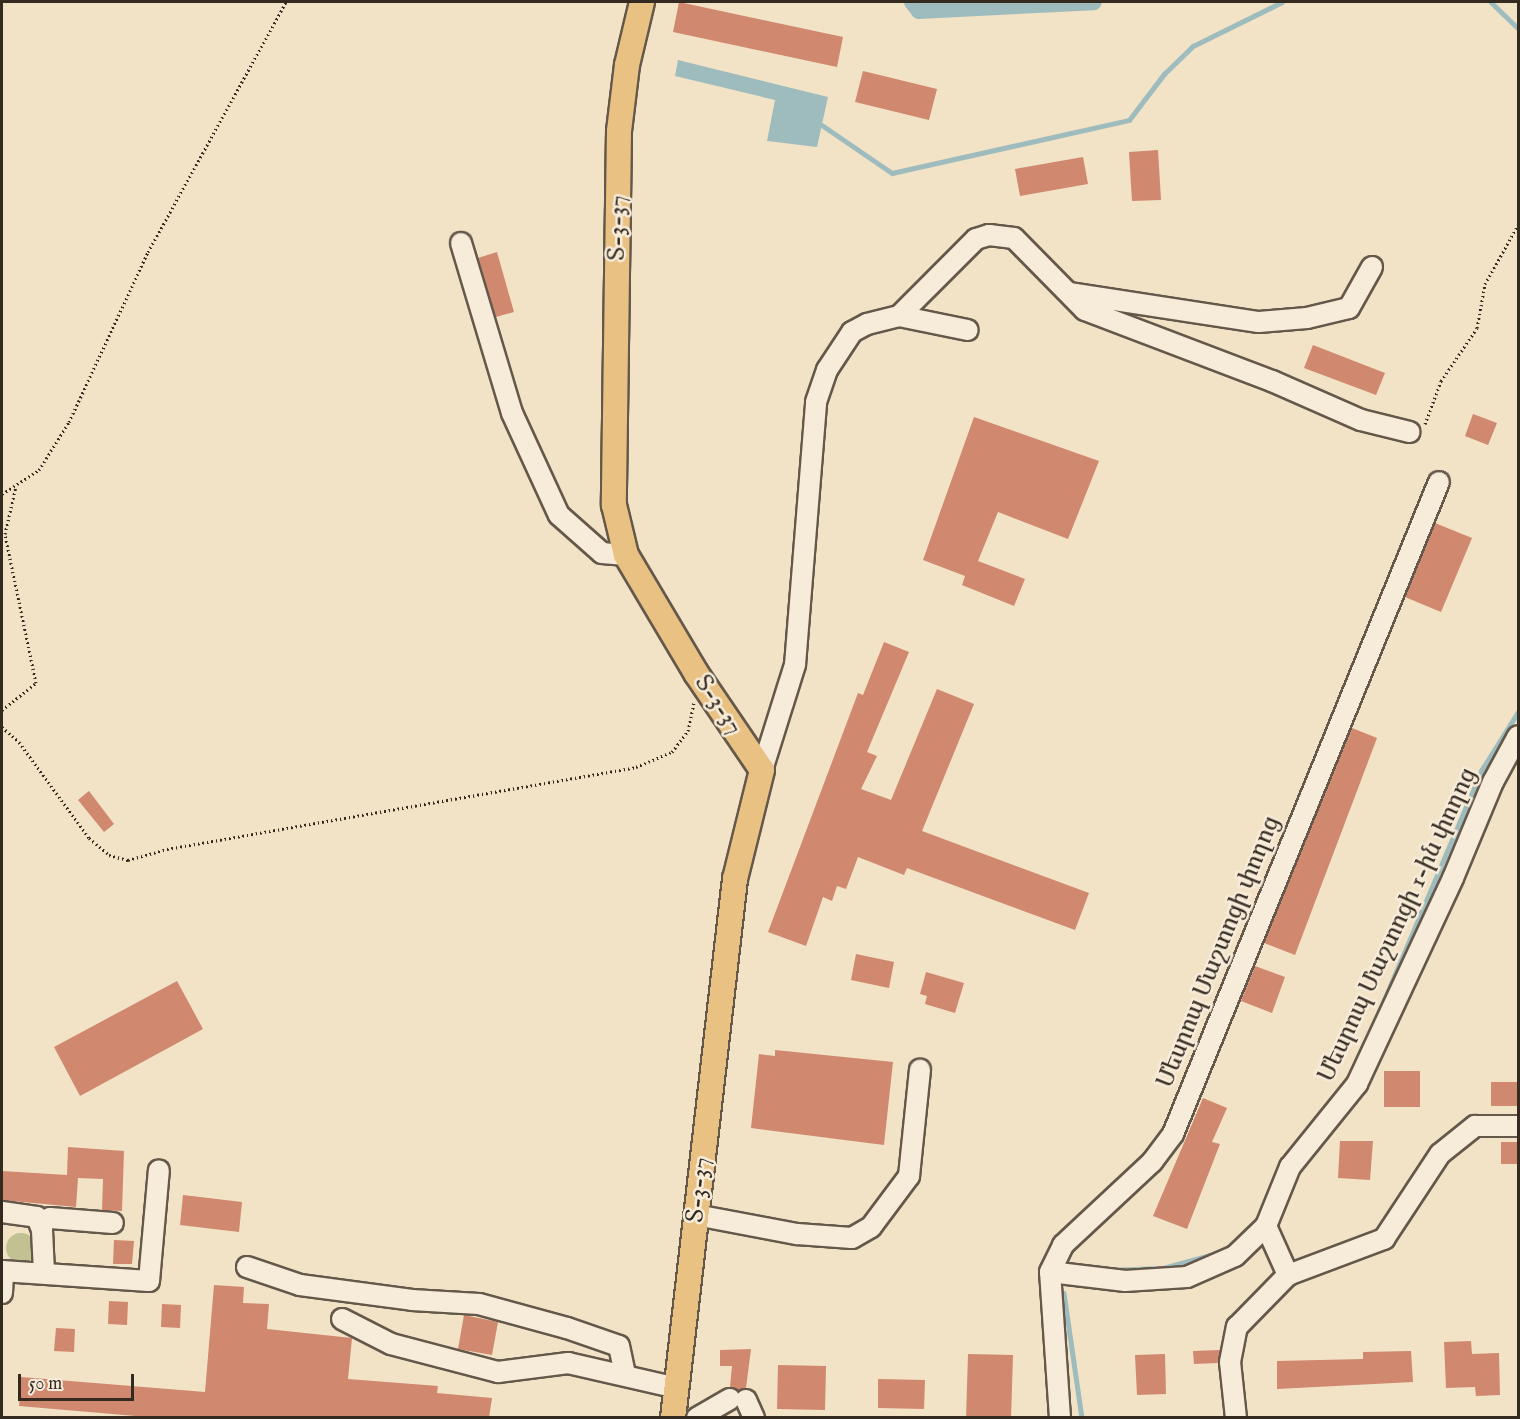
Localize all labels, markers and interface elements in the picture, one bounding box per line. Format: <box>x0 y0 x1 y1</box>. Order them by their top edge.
street label: Տ-3-37 <box>603 195 633 261</box>
street label: Տ-3-37 <box>688 670 748 740</box>
street label: Մեսրոպ Մաշտոցի 1-ին փողոց <box>1312 763 1484 1087</box>
street label: Մեսրոպ Մաշտոցի փողոց <box>1151 812 1287 1092</box>
street label: Տ-3-37 <box>681 1156 717 1224</box>
scale bar <box>21 1362 136 1400</box>
text: 50 m <box>29 1373 62 1396</box>

